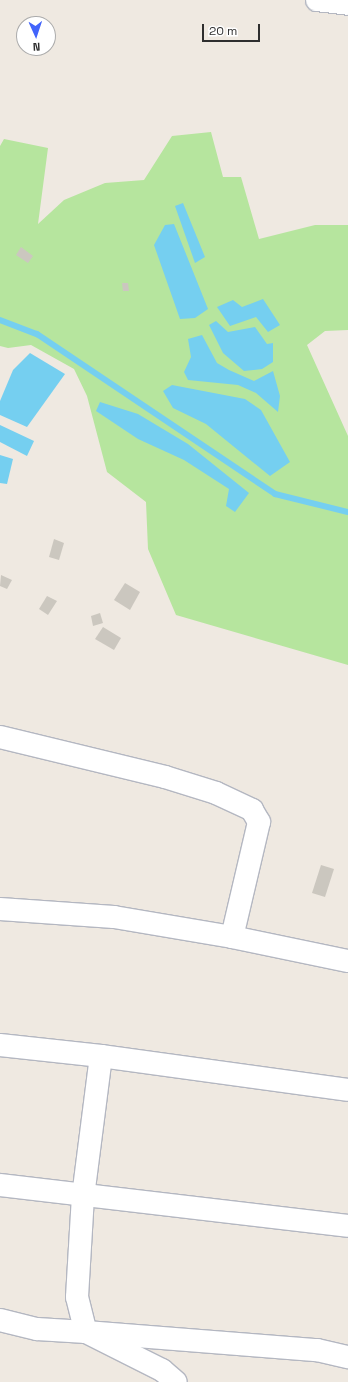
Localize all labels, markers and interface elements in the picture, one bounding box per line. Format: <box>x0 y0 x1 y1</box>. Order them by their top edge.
north arrow <box>16 16 56 56</box>
scale bar <box>204 16 262 42</box>
text: 20 m <box>209 23 237 39</box>
text: N <box>33 40 41 54</box>

